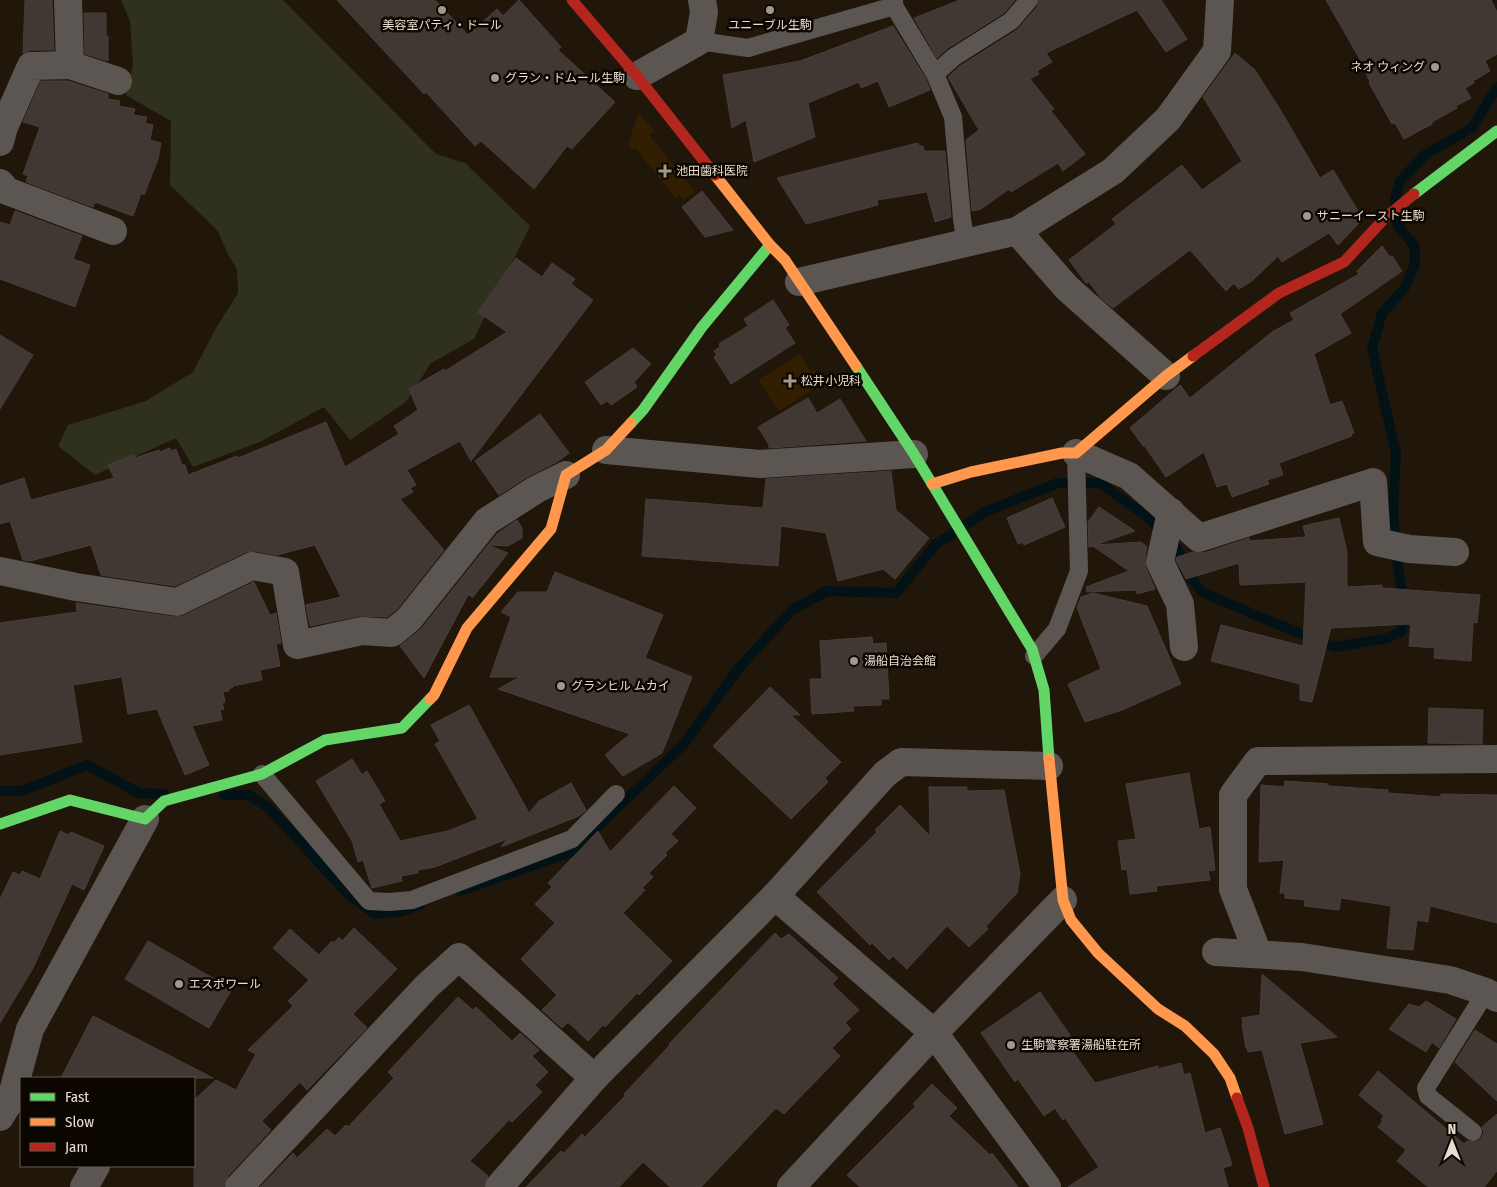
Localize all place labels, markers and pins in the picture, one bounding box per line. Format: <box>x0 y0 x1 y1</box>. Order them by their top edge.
marker: 美容室パティ・ドール <box>436 4 448 16</box>
marker: ユニーブル生駒 <box>764 4 776 16</box>
place label: 美容室パティ・ドール <box>382 18 502 32</box>
place label: ユニーブル生駒 <box>728 18 812 32</box>
place label: ネオ ウィング <box>1350 60 1425 74</box>
marker: ネオ ウィング <box>1429 61 1441 73</box>
place label: グラン・ドムール生駒 <box>505 71 625 85</box>
marker: グラン・ドムール生駒 <box>489 72 501 84</box>
marker: 池田歯科医院 <box>658 164 672 178</box>
place label: 池田歯科医院 <box>676 164 748 178</box>
place label: サニーイースト生駒 <box>1317 209 1424 223</box>
marker: サニーイースト生駒 <box>1301 210 1313 222</box>
marker: 松井小児科 <box>783 374 797 388</box>
place label: 松井小児科 <box>801 374 861 388</box>
place label: 湯船自治会館 <box>864 654 936 668</box>
marker: 湯船自治会館 <box>848 655 860 667</box>
place label: グランヒル ムカイ <box>571 679 670 693</box>
marker: グランヒル ムカイ <box>555 680 567 692</box>
place label: エスポワール <box>189 977 261 991</box>
marker: エスポワール <box>173 978 185 990</box>
place label: 生駒警察署湯船駐在所 <box>1021 1038 1141 1052</box>
marker: 生駒警察署湯船駐在所 <box>1005 1039 1017 1051</box>

